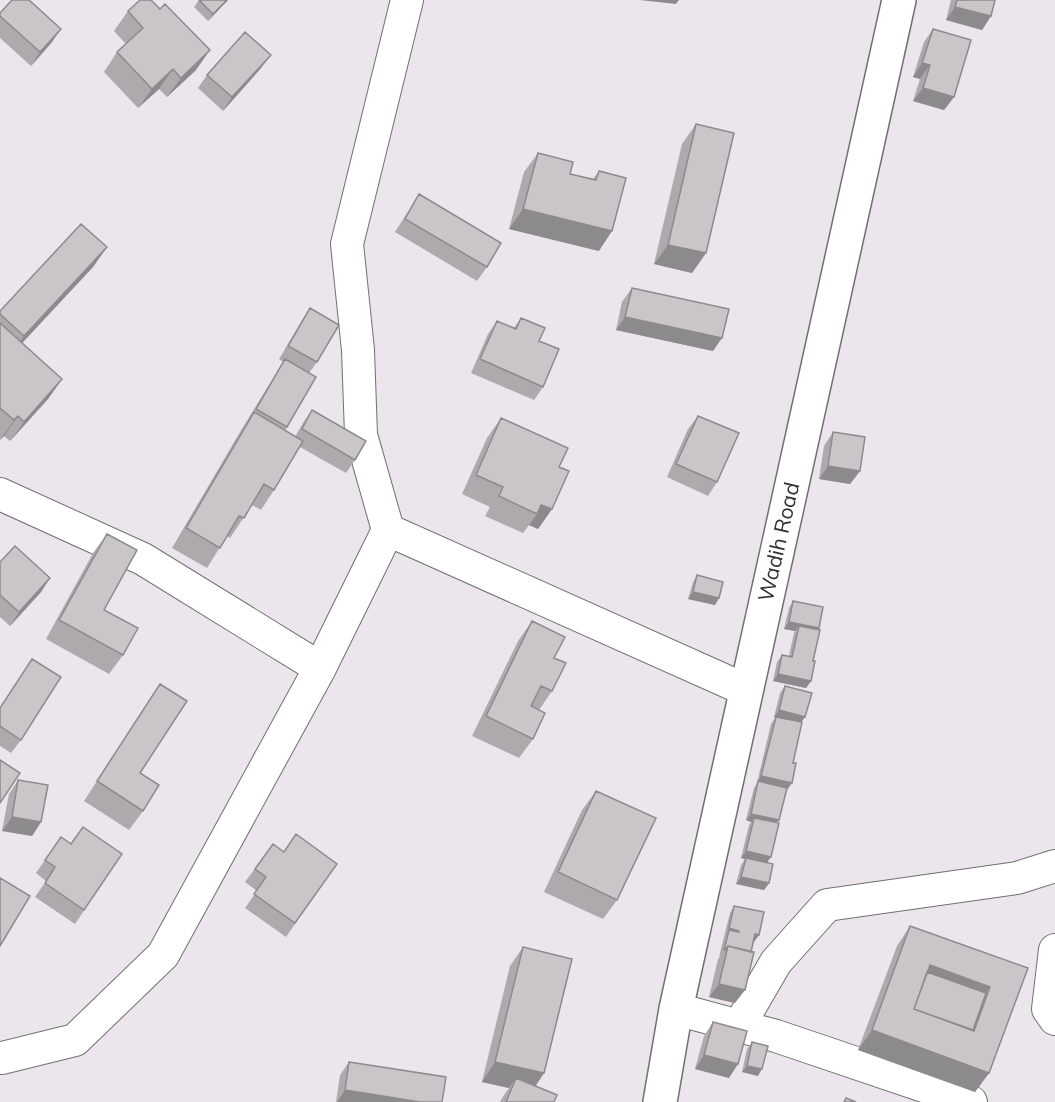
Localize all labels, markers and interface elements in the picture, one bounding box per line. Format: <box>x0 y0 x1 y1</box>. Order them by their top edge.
street label: Wadih Road <box>752 480 804 604</box>

